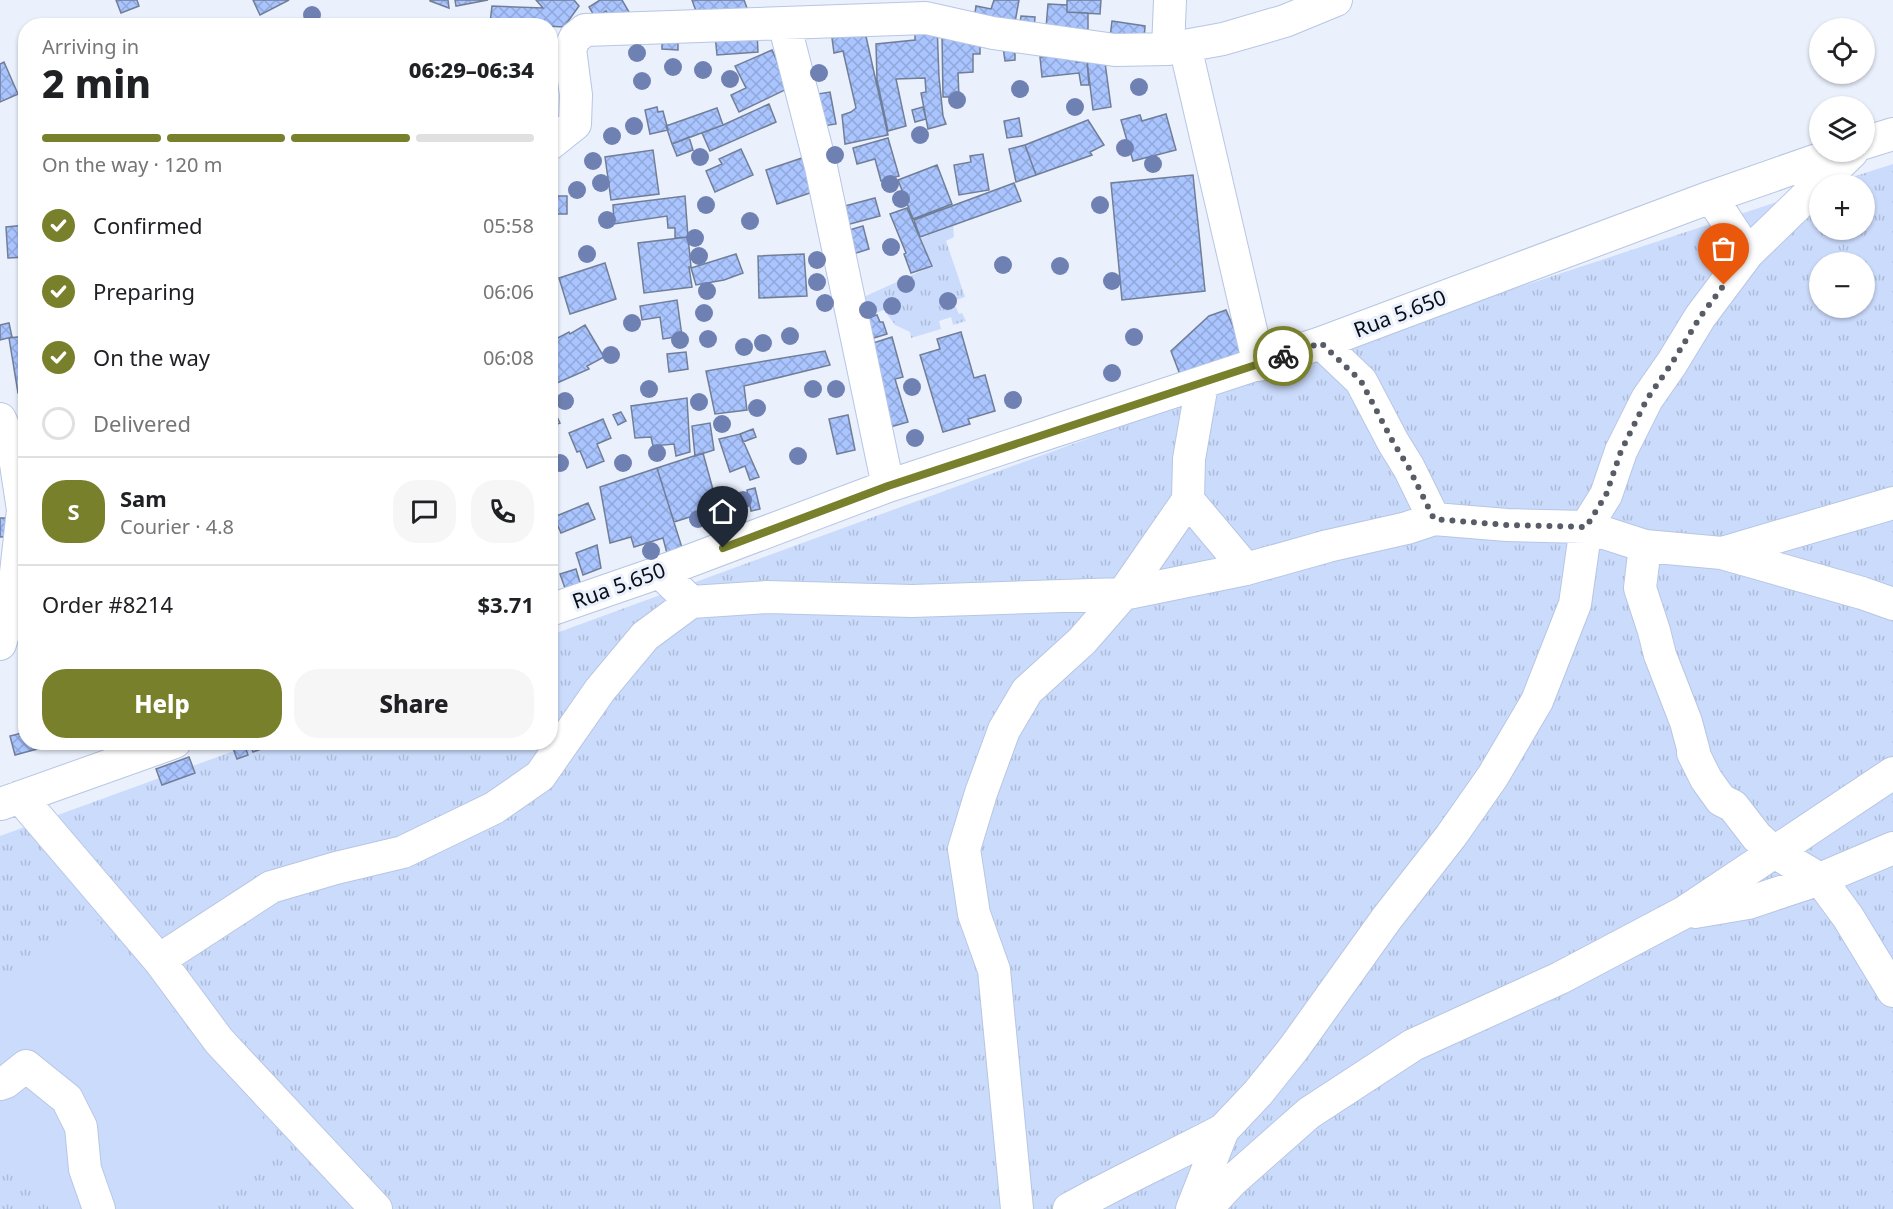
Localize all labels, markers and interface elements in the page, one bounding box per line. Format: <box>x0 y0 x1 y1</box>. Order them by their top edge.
map controls <box>1809 18 1875 318</box>
button: locate <box>1809 18 1875 84</box>
text: Arriving in <box>42 33 139 60</box>
text: 06:29–06:34 <box>409 54 534 84</box>
text: 2 min <box>42 56 151 109</box>
button: layers <box>1809 96 1875 162</box>
text: On the way · 120 m <box>42 151 222 178</box>
button: + <box>1809 174 1875 240</box>
icon: check <box>42 209 75 242</box>
text: Confirmed <box>93 210 203 240</box>
text: 05:58 <box>483 212 534 239</box>
pin <box>1698 223 1749 285</box>
icon: bag <box>1707 232 1740 265</box>
button: − <box>1809 252 1875 318</box>
icon: check <box>42 275 75 308</box>
text: Preparing <box>93 276 195 306</box>
text: 06:06 <box>483 278 534 305</box>
street label: Rua 5.650 <box>1349 283 1450 344</box>
courier <box>1253 326 1313 386</box>
icon: bike <box>1267 340 1300 373</box>
icon: check <box>42 341 75 374</box>
text: On the way <box>93 342 210 372</box>
text: 06:08 <box>483 344 534 371</box>
text: Delivered <box>93 408 191 438</box>
button: chat <box>393 480 456 543</box>
button: phone <box>471 480 534 543</box>
text: Sam <box>120 483 167 513</box>
pin <box>697 486 748 548</box>
icon: home <box>706 495 739 528</box>
text: S <box>67 496 80 526</box>
text: Courier · 4.8 <box>120 513 234 540</box>
street label: Rua 5.650 <box>568 555 669 615</box>
text: Order #8214 <box>42 589 173 619</box>
text: $3.71 <box>477 589 534 619</box>
button: Help <box>42 669 282 738</box>
button: Share <box>294 669 534 738</box>

